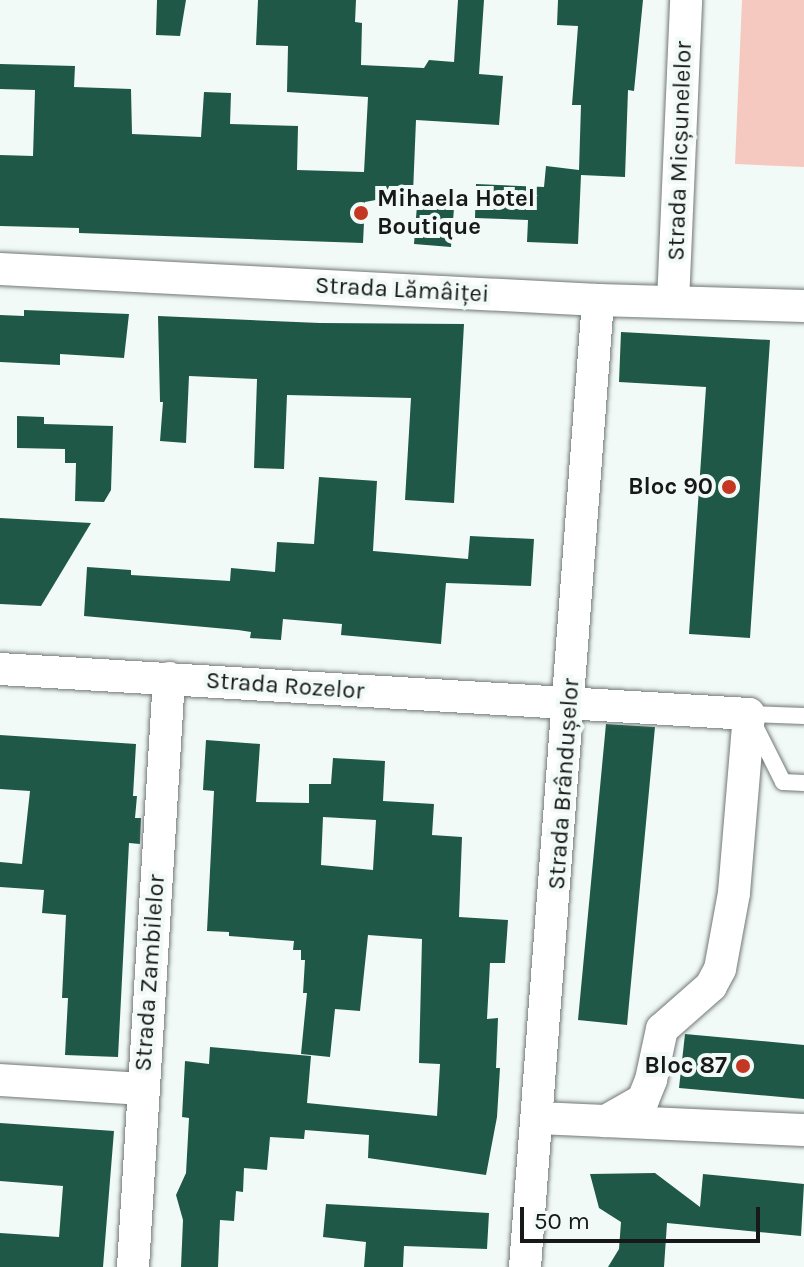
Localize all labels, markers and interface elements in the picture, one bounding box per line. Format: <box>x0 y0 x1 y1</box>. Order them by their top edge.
street label: Strada Micșunelelor <box>662 41 698 261</box>
place label: Mihaela Hotel Boutique <box>377 185 535 241</box>
marker: Mihaela Hotel Boutique <box>352 204 370 222</box>
street label: Strada Lămâiței <box>314 271 490 309</box>
place label: Bloc 90 <box>628 473 713 501</box>
marker: Bloc 90 <box>720 478 738 496</box>
street label: Strada Rozelor <box>205 666 365 706</box>
street label: Strada Brândușelor <box>542 677 586 891</box>
street label: Strada Zambilelor <box>129 874 171 1072</box>
place label: Bloc 87 <box>644 1052 727 1080</box>
marker: Bloc 87 <box>734 1057 752 1075</box>
scale bar <box>524 1191 764 1241</box>
text: 50 m <box>534 1207 590 1235</box>

